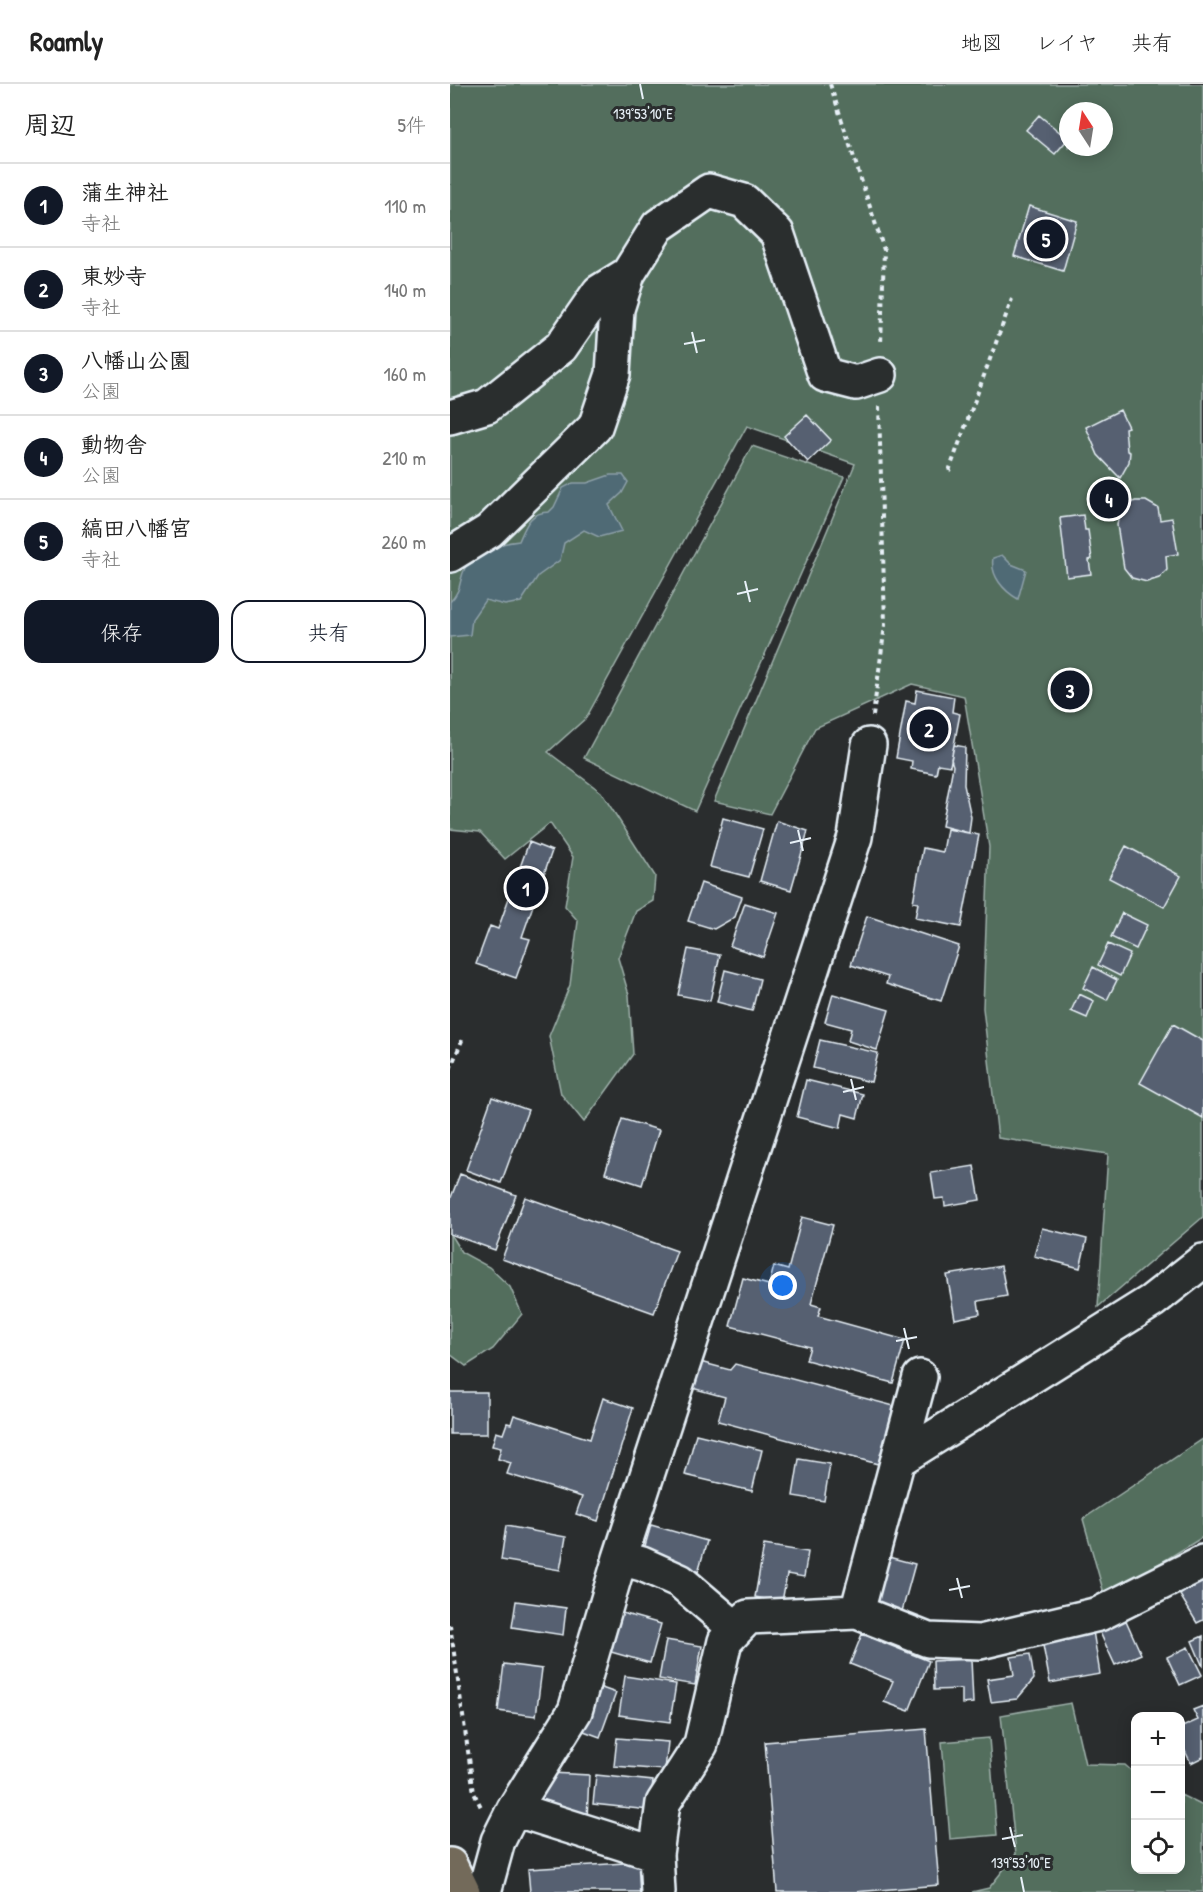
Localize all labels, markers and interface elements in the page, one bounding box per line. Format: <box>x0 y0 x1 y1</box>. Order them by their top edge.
text: Roamly <box>30 22 103 60</box>
text: 地図 <box>961 28 1003 57</box>
text: レイヤ <box>1036 28 1098 57</box>
text: 共有 <box>1131 28 1173 57</box>
north arrow <box>1059 102 1113 156</box>
text: 139°53'10"E <box>613 103 673 124</box>
text: 周辺 <box>24 107 76 142</box>
text: 5件 <box>398 111 426 138</box>
text: 蒲生神社 <box>81 177 169 207</box>
text: 1 <box>40 192 47 219</box>
text: 110 m <box>384 192 426 219</box>
text: 寺社 <box>81 209 121 236</box>
pin: 5 <box>1026 216 1066 262</box>
text: 東妙寺 <box>81 261 147 291</box>
text: 2 <box>39 276 48 303</box>
text: 140 m <box>384 276 426 303</box>
text: 寺社 <box>81 293 121 320</box>
text: 八幡山公園 <box>81 345 191 375</box>
text: 3 <box>39 360 48 387</box>
text: 160 m <box>384 360 426 387</box>
text: 公園 <box>81 377 121 404</box>
text: 動物舎 <box>81 429 147 459</box>
text: 4 <box>40 444 47 471</box>
text: 210 m <box>382 444 426 471</box>
text: 公園 <box>81 461 121 488</box>
pin: 4 <box>1090 476 1128 522</box>
text: 縞田八幡宮 <box>81 513 191 543</box>
text: 5 <box>39 528 48 555</box>
text: 260 m <box>382 528 426 555</box>
text: 寺社 <box>81 545 121 572</box>
button: 保存 <box>24 600 219 663</box>
button: 共有 <box>231 600 426 663</box>
pin: 3 <box>1050 668 1090 712</box>
pin: 2 <box>910 706 948 752</box>
pin: 1 <box>506 866 546 910</box>
your location <box>768 1271 797 1300</box>
map controls <box>1131 1712 1185 1874</box>
button: + <box>1131 1712 1185 1766</box>
button: − <box>1131 1766 1185 1820</box>
button: locate <box>1131 1820 1185 1874</box>
text: 139°53'10"E <box>991 1852 1051 1873</box>

